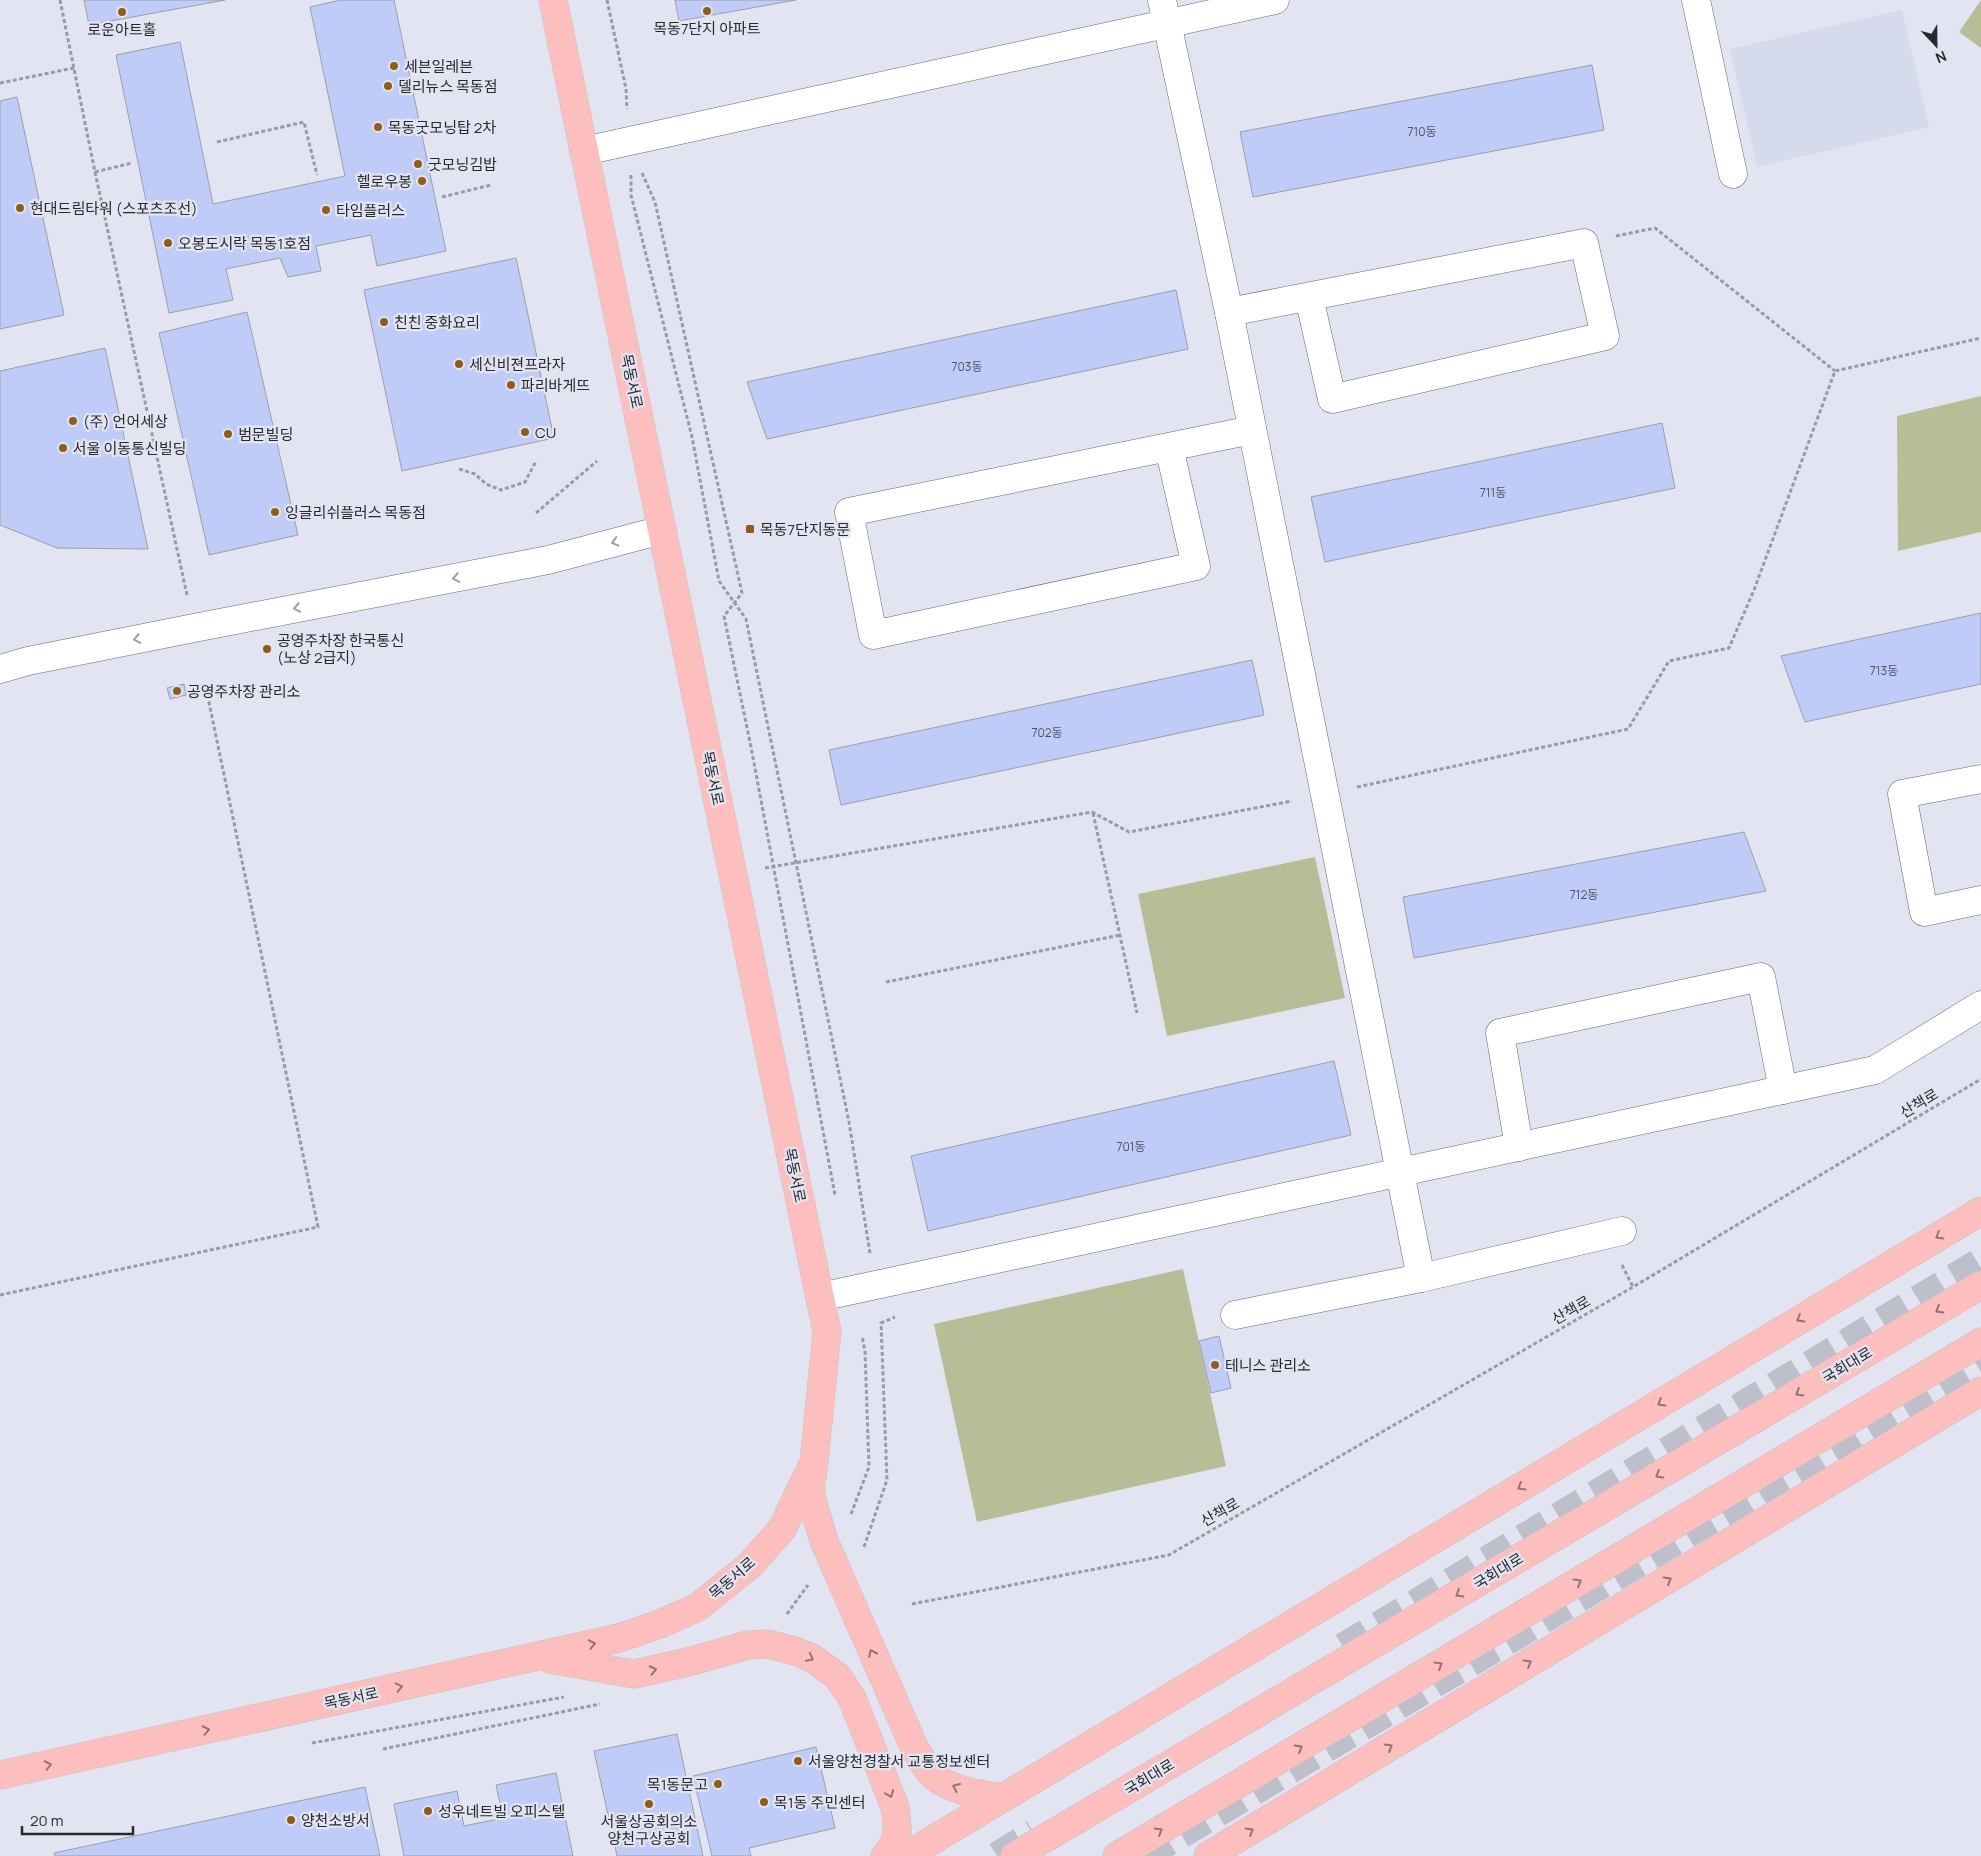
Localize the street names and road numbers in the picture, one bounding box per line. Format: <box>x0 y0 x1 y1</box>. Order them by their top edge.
street label: 목동서로 <box>616 352 648 410</box>
street label: 목동서로 <box>697 749 729 807</box>
street label: 산책로 <box>1896 1083 1942 1123</box>
street label: 목동서로 <box>779 1146 811 1204</box>
street label: 산책로 <box>1548 1291 1594 1329</box>
street label: 국회대로 <box>1818 1342 1876 1388</box>
street label: 산책로 <box>1197 1493 1243 1531</box>
street label: 국회대로 <box>1469 1548 1527 1594</box>
street label: 목동서로 <box>704 1552 760 1604</box>
street label: 목동서로 <box>322 1682 380 1714</box>
street label: 국회대로 <box>1120 1754 1178 1800</box>

